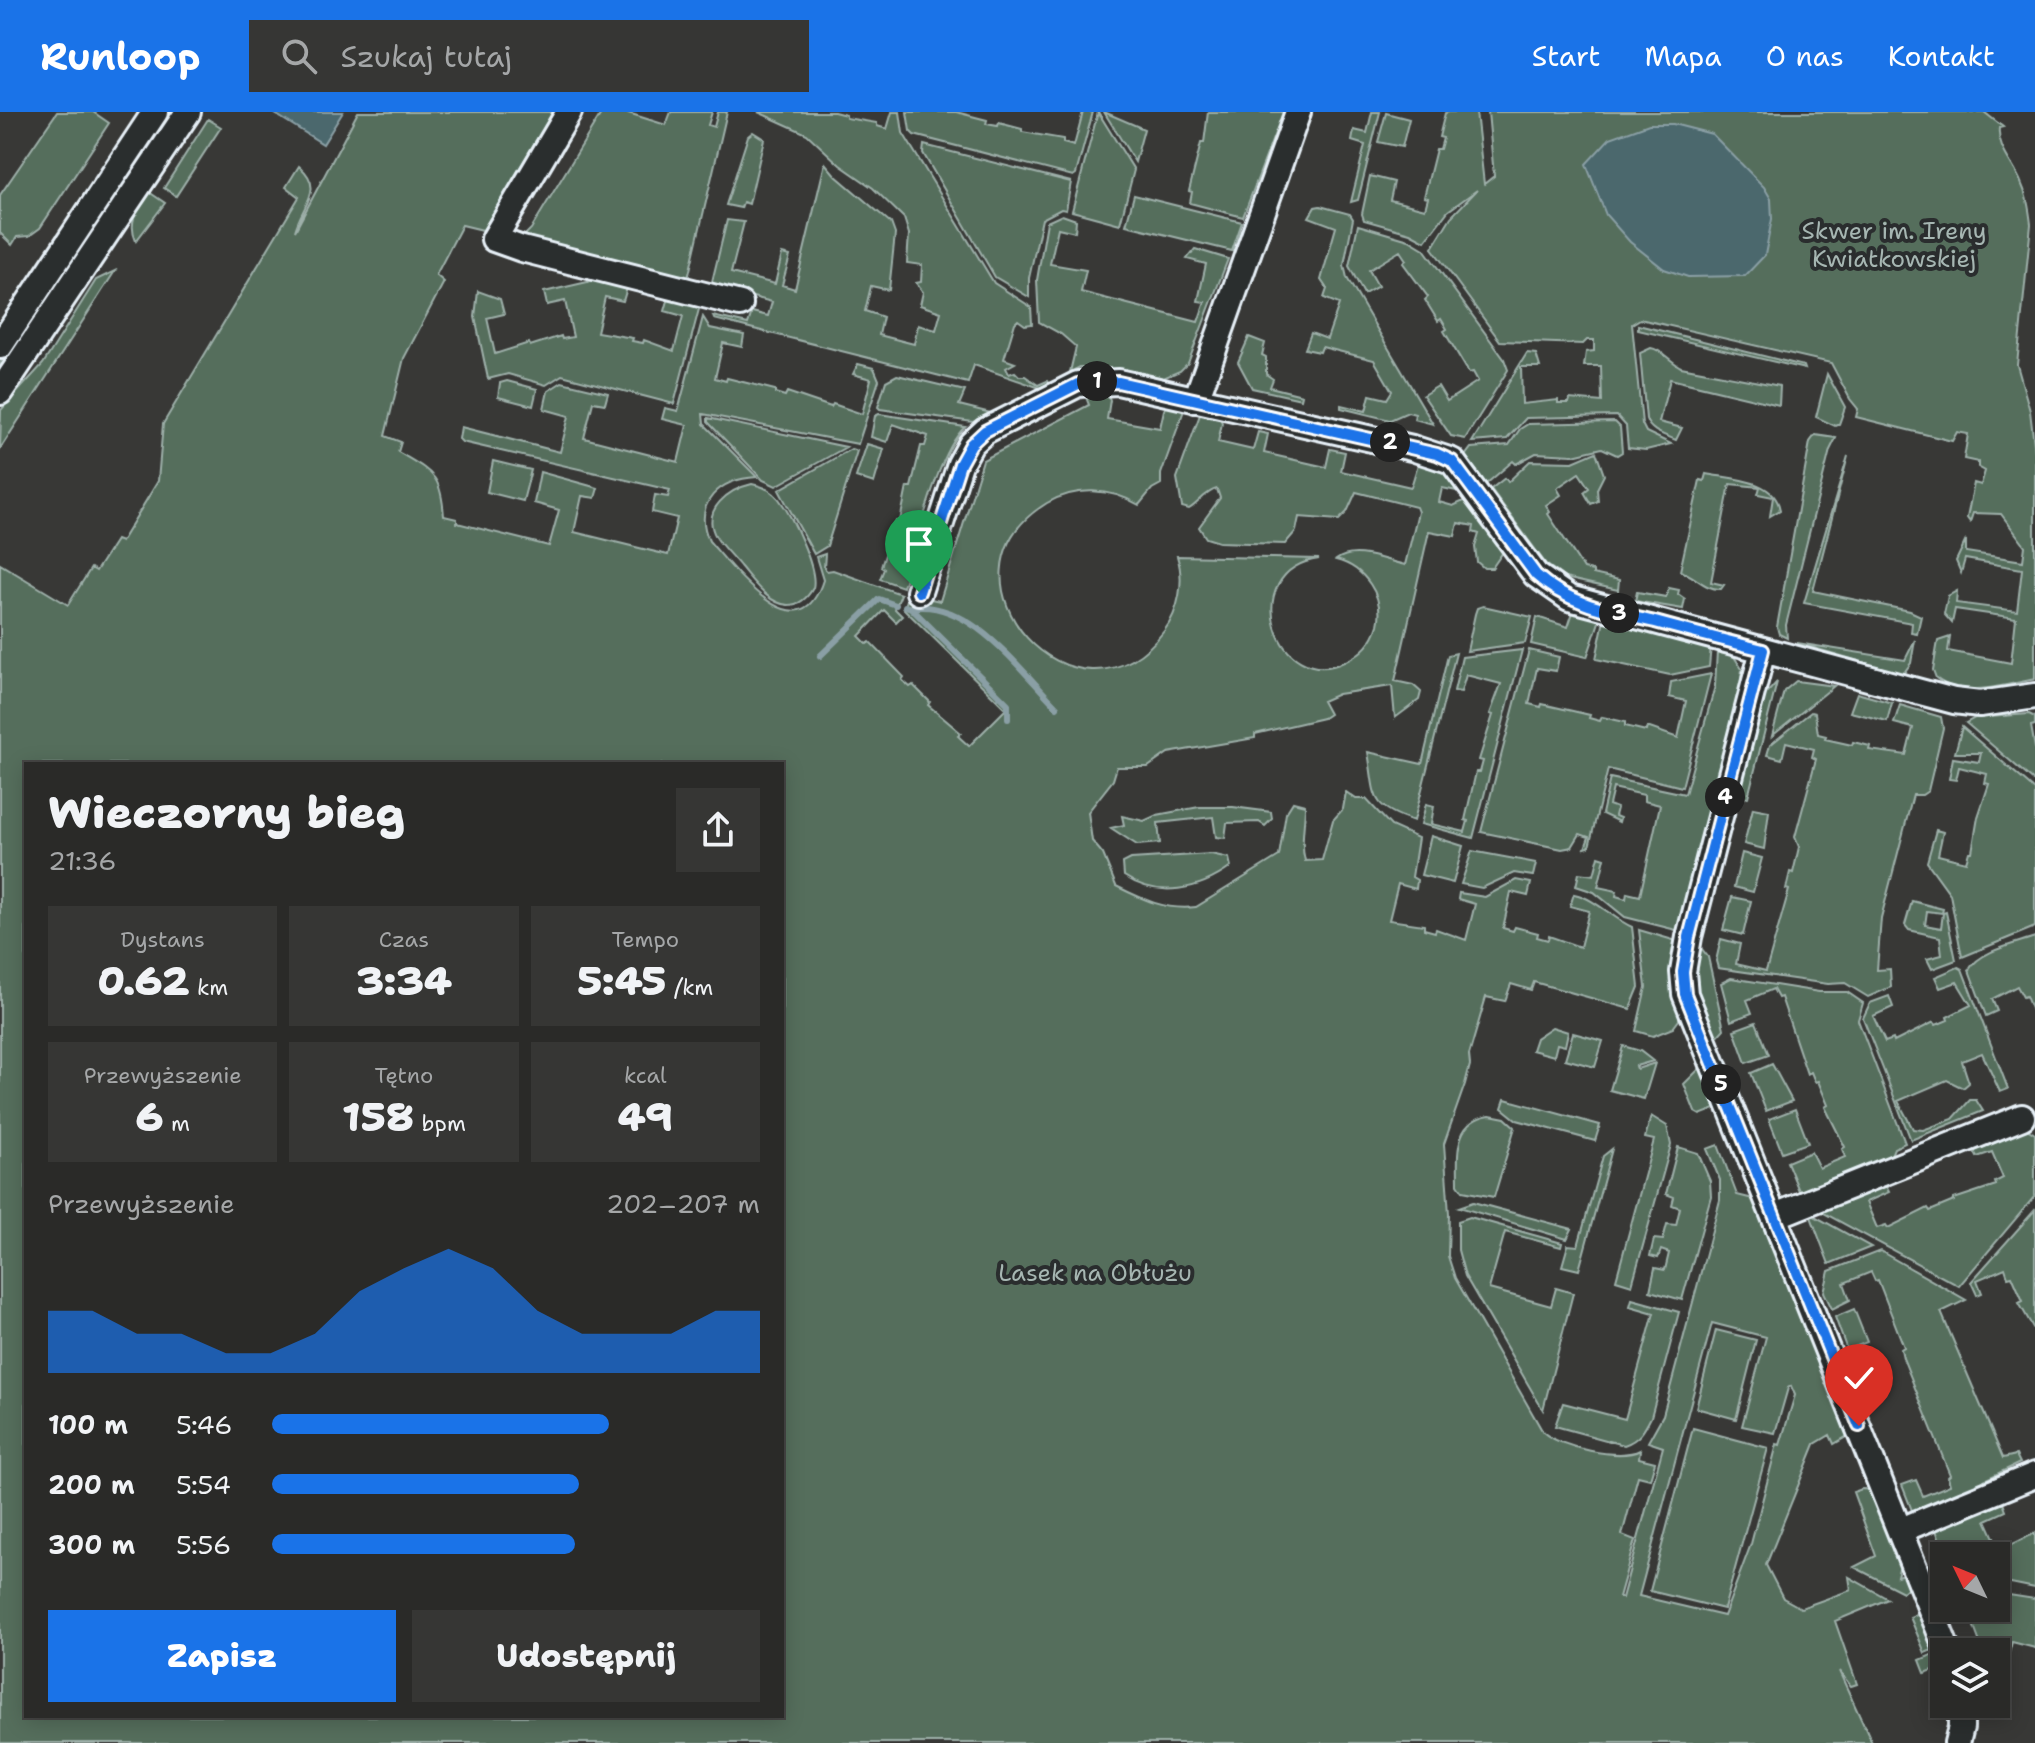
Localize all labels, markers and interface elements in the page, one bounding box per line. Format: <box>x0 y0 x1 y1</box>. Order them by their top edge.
search box <box>249 20 809 92</box>
text: Runloop <box>40 31 201 82</box>
icon: search <box>277 34 321 78</box>
text: Szukaj tutaj <box>341 36 512 77</box>
text: Start <box>1532 37 1600 75</box>
text: Mapa <box>1644 37 1722 75</box>
text: O nas <box>1766 37 1844 75</box>
text: Kontakt <box>1888 37 1995 75</box>
park label: Skwer im. Ireny Kwiatkowskiej <box>1801 215 1987 275</box>
pin: 1 <box>1077 361 1117 401</box>
text: 1 <box>1092 366 1102 395</box>
pin: 2 <box>1370 422 1410 462</box>
text: 2 <box>1382 427 1398 456</box>
pin <box>885 510 953 592</box>
icon: arrive <box>897 522 941 566</box>
pin: 3 <box>1599 593 1639 633</box>
text: 3 <box>1611 598 1627 627</box>
pin: 4 <box>1705 777 1745 817</box>
text: 4 <box>1717 782 1733 811</box>
text: Wieczorny bieg <box>48 783 405 842</box>
button: share <box>676 788 760 872</box>
text: 21:36 <box>48 843 116 878</box>
text: Dystans <box>120 925 205 954</box>
text: Czas <box>379 925 429 954</box>
text: Tempo <box>611 925 679 954</box>
text: 0.62 <box>97 954 190 1008</box>
text: 3:34 <box>356 954 452 1008</box>
text: 5:45 <box>577 954 667 1008</box>
text: km <box>190 973 228 1002</box>
text: /km <box>667 973 713 1002</box>
text: Przewyższenie <box>84 1061 242 1090</box>
text: Tętno <box>375 1061 433 1090</box>
text: kcal <box>624 1061 667 1090</box>
pin: 5 <box>1701 1064 1741 1104</box>
text: 5 <box>1714 1069 1728 1098</box>
text: 6 <box>135 1090 163 1144</box>
text: 158 <box>342 1090 414 1144</box>
text: 49 <box>618 1090 673 1144</box>
text: m <box>163 1109 190 1138</box>
text: bpm <box>414 1109 466 1138</box>
text: Przewyższenie <box>48 1186 235 1221</box>
text: 202–207 m <box>606 1186 760 1221</box>
park label: Lasek na Obłużu <box>998 1257 1192 1289</box>
pin <box>1825 1344 1893 1426</box>
icon: check <box>1837 1356 1881 1400</box>
text: 100 m <box>48 1407 128 1442</box>
text: 5:46 <box>176 1407 232 1442</box>
text: 200 m <box>48 1467 135 1502</box>
text: 5:54 <box>176 1467 231 1502</box>
text: 300 m <box>48 1527 135 1562</box>
text: 5:56 <box>176 1527 231 1562</box>
north arrow <box>1930 1542 2010 1622</box>
map controls <box>1930 1542 2010 1718</box>
button: Zapisz <box>48 1610 396 1702</box>
button: Udostępnij <box>412 1610 760 1702</box>
button: layers <box>1930 1638 2010 1718</box>

